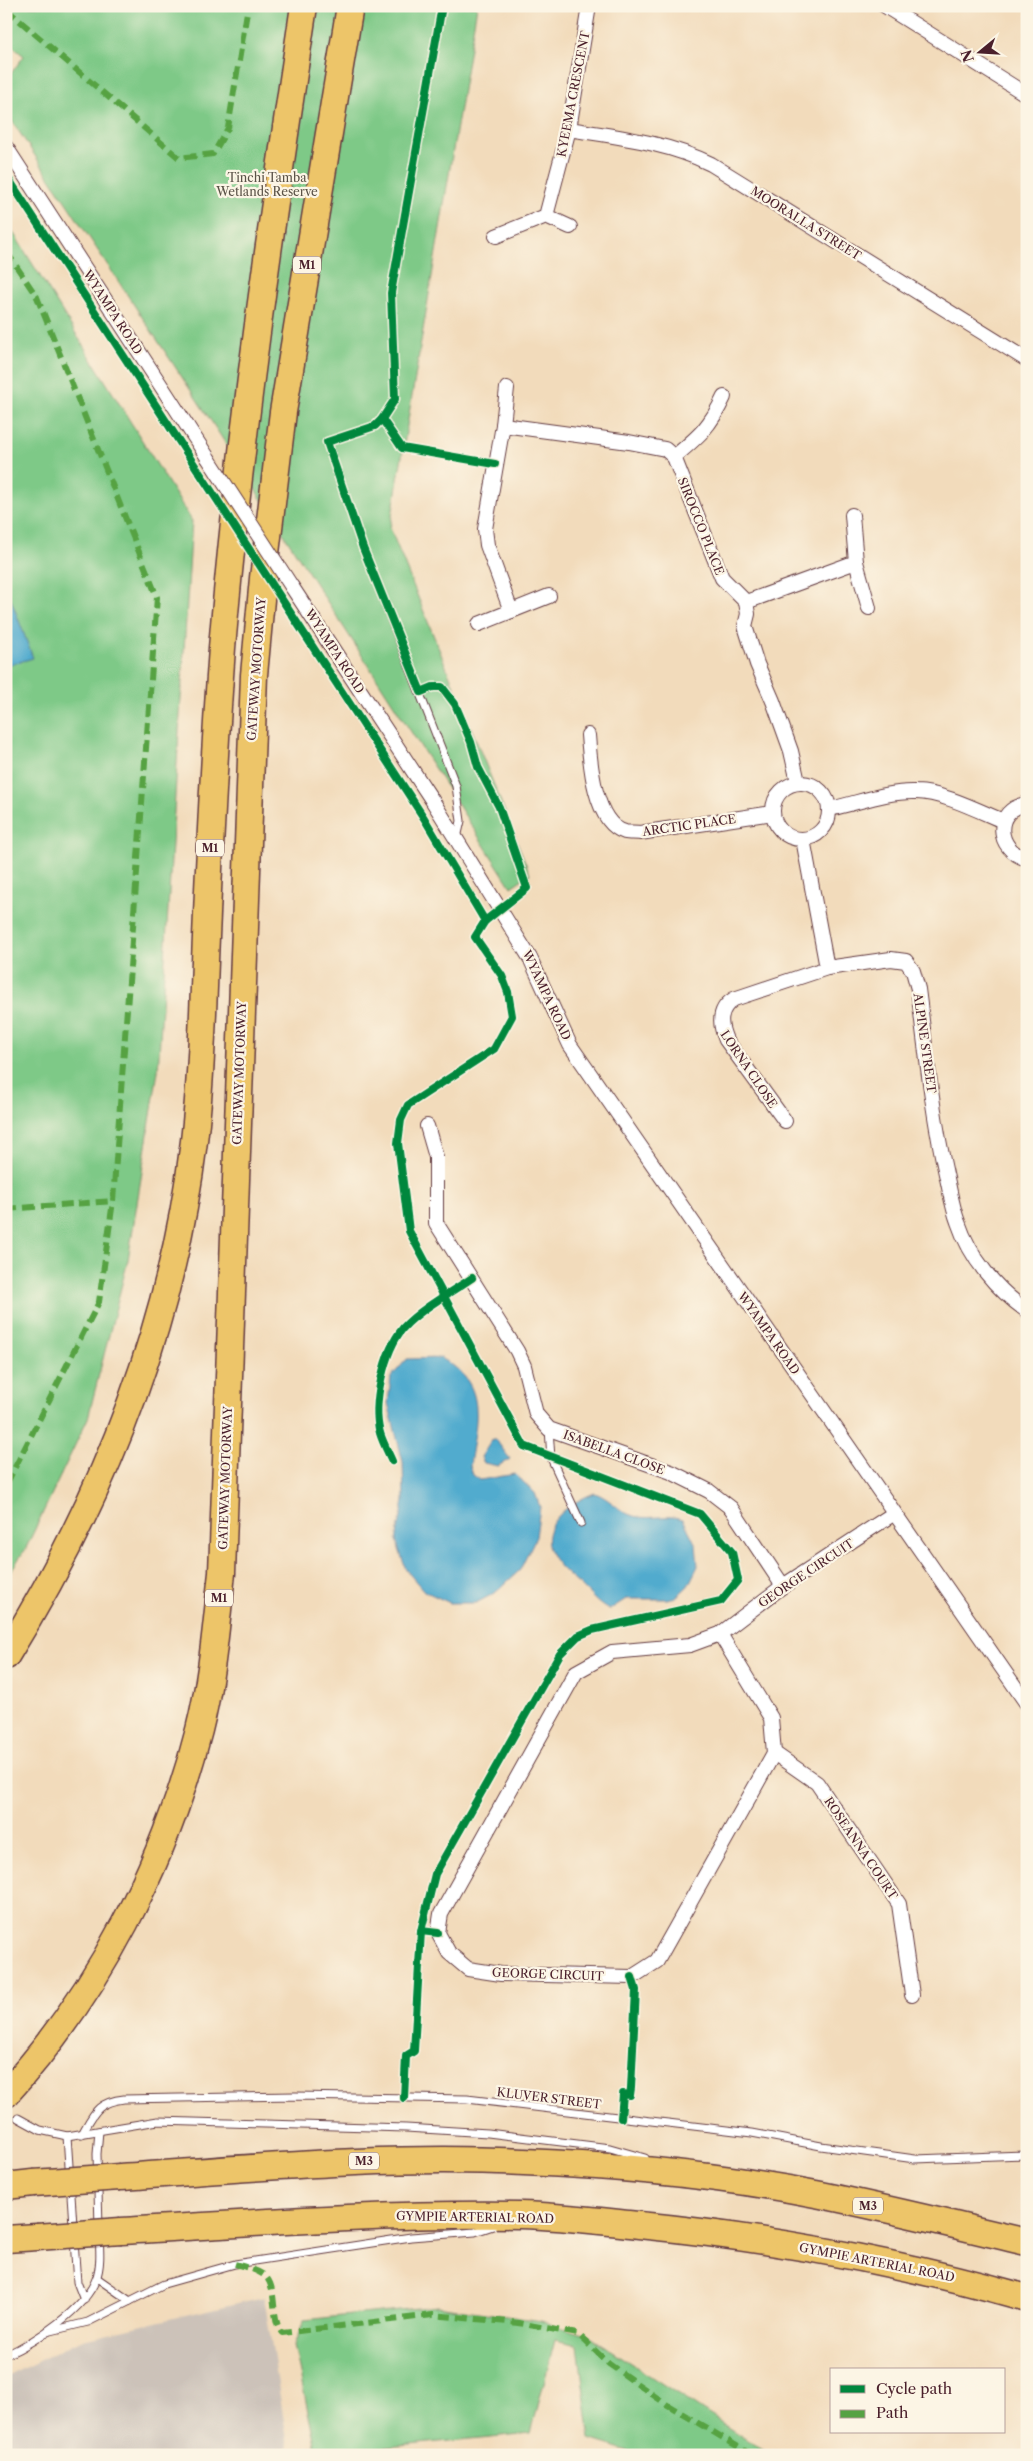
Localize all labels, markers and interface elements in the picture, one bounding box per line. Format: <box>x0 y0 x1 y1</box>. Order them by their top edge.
north arrow <box>956 28 1006 78</box>
street label: KYEEMA CRESCENT <box>553 30 593 158</box>
text: N <box>957 47 978 65</box>
park label: Tinchi Tamba Wetlands Reserve <box>215 170 318 199</box>
street label: MOORALLA STREET <box>748 183 864 263</box>
road number: M1 <box>293 256 321 274</box>
street label: WYAMPA ROAD <box>80 266 146 357</box>
street label: SIROCCO PLACE <box>675 475 727 577</box>
street label: GATEWAY MOTORWAY <box>243 596 269 741</box>
street label: WYAMPA ROAD <box>302 605 368 696</box>
street label: ARCTIC PLACE <box>640 811 737 839</box>
road number: M1 <box>196 840 224 856</box>
street label: WYAMPA ROAD <box>519 947 575 1043</box>
street label: ALPINE STREET <box>910 991 939 1094</box>
street label: GATEWAY MOTORWAY <box>229 1000 249 1145</box>
street label: LORNA CLOSE <box>717 1027 781 1111</box>
street label: WYAMPA ROAD <box>734 1288 803 1377</box>
street label: GATEWAY MOTORWAY <box>215 1405 235 1550</box>
street label: ISABELLA CLOSE <box>561 1427 667 1477</box>
street label: GEORGE CIRCUIT <box>755 1535 857 1611</box>
road number: M1 <box>205 1590 233 1606</box>
street label: ROSEANNA COURT <box>821 1794 901 1902</box>
street label: GEORGE CIRCUIT <box>492 1965 604 1983</box>
street label: KLUVER STREET <box>496 2084 602 2112</box>
road number: M3 <box>349 2152 379 2170</box>
road number: M3 <box>853 2198 883 2214</box>
street label: GYMPIE ARTERIAL ROAD <box>396 2208 554 2226</box>
street label: GYMPIE ARTERIAL ROAD <box>798 2240 956 2284</box>
legend <box>830 2368 1006 2434</box>
text: Cycle path <box>876 2379 953 2398</box>
text: Path <box>876 2403 909 2422</box>

